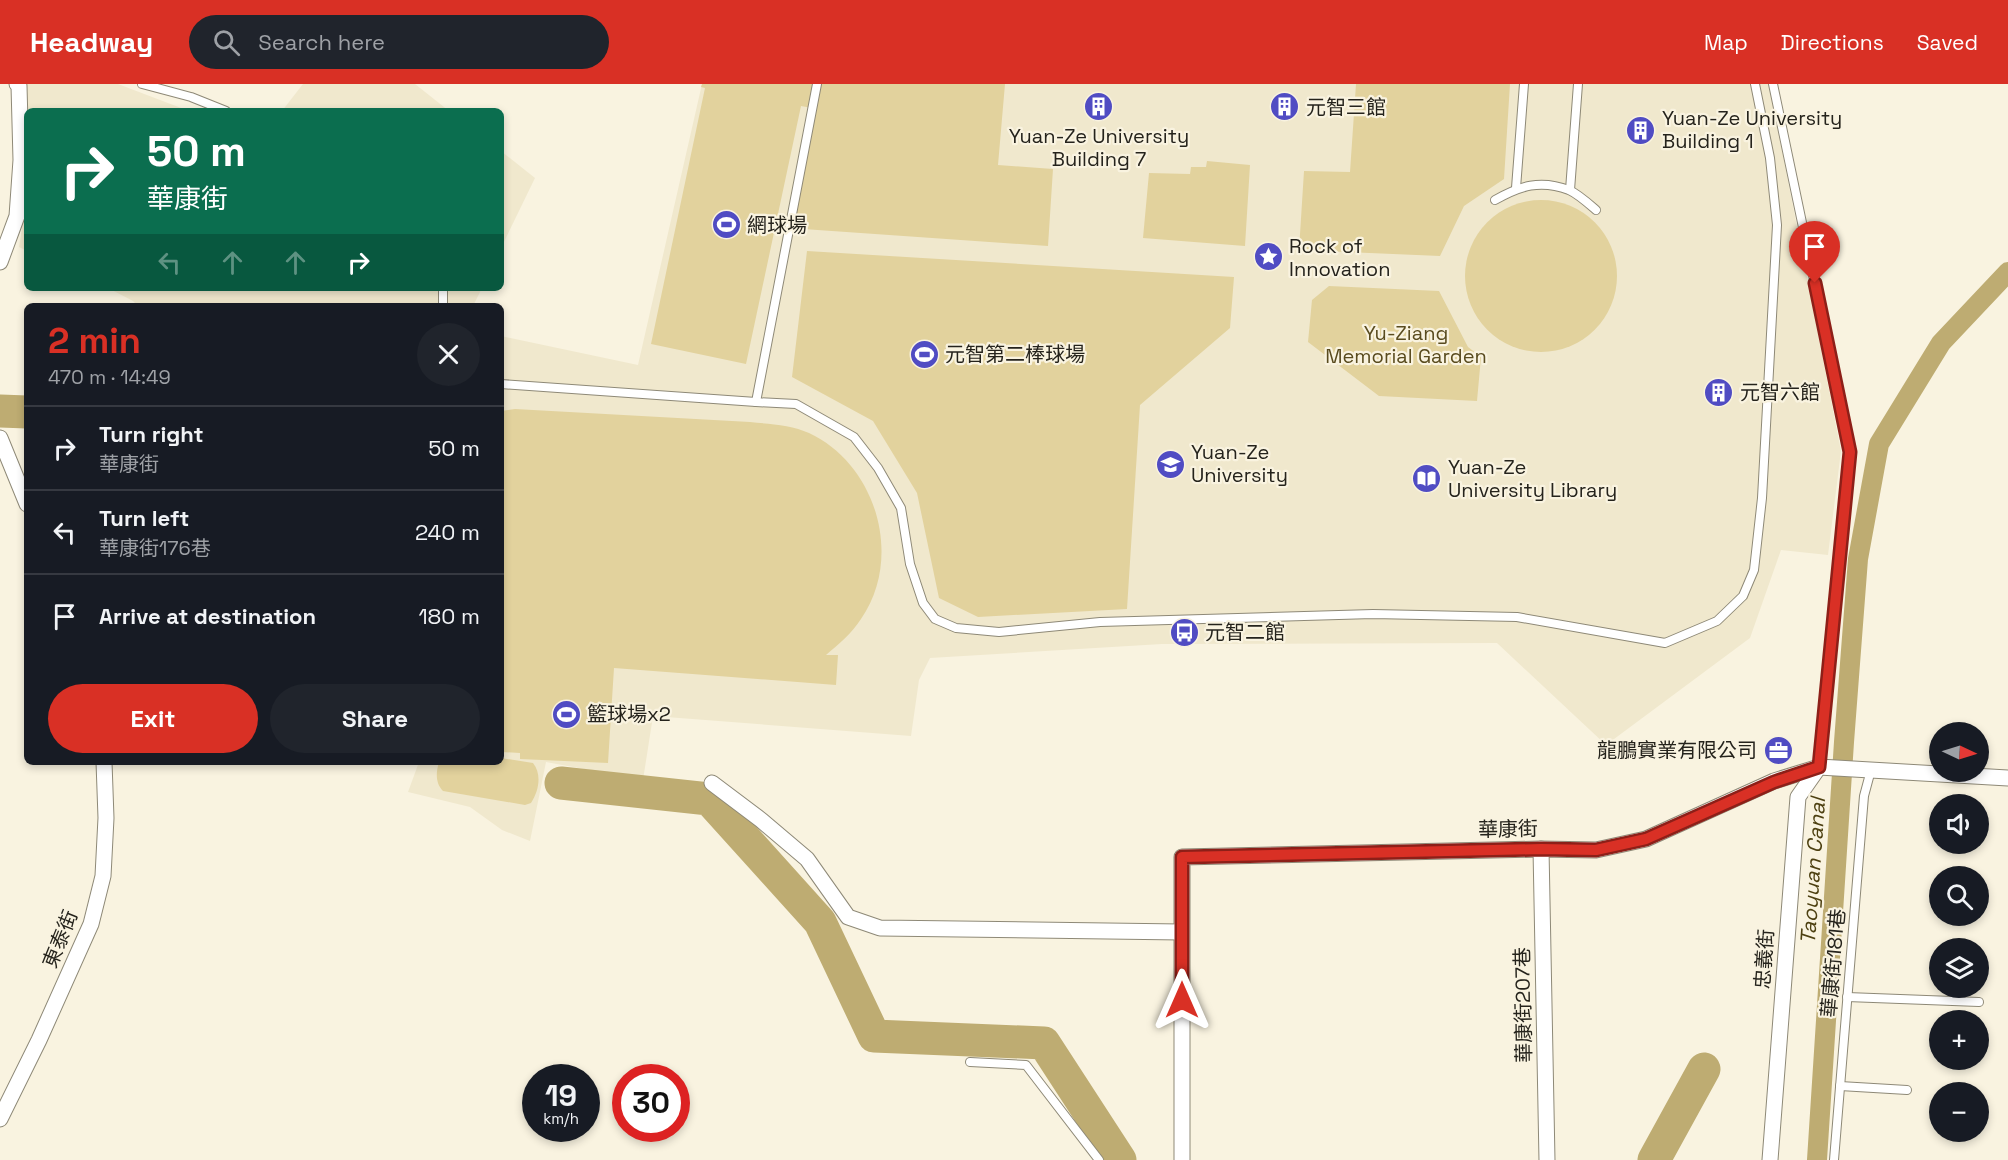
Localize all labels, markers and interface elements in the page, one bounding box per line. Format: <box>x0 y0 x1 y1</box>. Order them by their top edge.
search box <box>189 15 609 69</box>
text: Headway <box>30 24 153 60</box>
icon: search <box>210 26 243 59</box>
text: Search here <box>258 28 385 56</box>
text: Map <box>1704 29 1748 56</box>
text: Directions <box>1781 29 1884 56</box>
text: Saved <box>1917 29 1978 56</box>
building icon: Yuan-Ze University Building 7 <box>1083 90 1115 122</box>
building icon: 元智三館 <box>1269 91 1301 123</box>
place label: 元智三館 <box>1306 94 1386 120</box>
place label: Yuan-Ze University Building 1 <box>1662 105 1842 154</box>
building icon: Yuan-Ze University Building 1 <box>1625 114 1657 146</box>
place label: Yuan-Ze University Building 7 <box>1009 123 1189 172</box>
text: 50 m <box>147 125 246 178</box>
icon: right <box>48 132 126 210</box>
text: 華康街 <box>147 181 228 216</box>
sports icon: 網球場 <box>710 209 742 241</box>
place label: 網球場 <box>747 212 807 238</box>
pin <box>1789 221 1840 283</box>
icon: arrive <box>1798 230 1831 263</box>
place label: Rock of Innovation <box>1289 233 1390 282</box>
place icon: Rock of Innovation <box>1252 241 1284 273</box>
icon: left <box>153 246 186 279</box>
icon: ahead <box>216 246 249 279</box>
icon: ahead <box>279 246 312 279</box>
icon: right <box>342 246 375 279</box>
text: 2 min <box>48 318 141 364</box>
park label: Yu-Ziang Memorial Garden <box>1325 320 1487 369</box>
button: close <box>417 323 480 386</box>
sports icon: 元智第二棒球場 <box>908 338 940 370</box>
place label: 元智第二棒球場 <box>945 341 1085 367</box>
text: 470 m · 14:49 <box>48 364 171 390</box>
building icon: 元智六館 <box>1703 376 1735 408</box>
place label: 元智六館 <box>1740 379 1820 405</box>
text: Turn right <box>99 420 204 448</box>
icon: right <box>48 432 81 465</box>
text: 50 m <box>428 434 480 462</box>
place label: Yuan-Ze University <box>1191 439 1288 488</box>
school or university icon: Yuan-Ze University <box>1154 448 1186 480</box>
text: 華康街 <box>99 451 159 477</box>
place label: Yuan-Ze University Library <box>1448 454 1617 503</box>
library icon: Yuan-Ze University Library <box>1411 462 1443 494</box>
text: Turn left <box>99 504 189 532</box>
icon: left <box>48 516 81 549</box>
text: 240 m <box>415 518 480 546</box>
text: 華康街176巷 <box>99 535 211 561</box>
icon: arrive <box>48 600 81 633</box>
text: Arrive at destination <box>99 602 316 630</box>
text: 180 m <box>418 602 480 630</box>
bus stop icon: 元智二館 <box>1168 616 1200 648</box>
place label: 元智二館 <box>1205 619 1285 645</box>
button: Exit <box>48 684 258 753</box>
button: Share <box>270 684 480 753</box>
sports icon: 籃球場x2 <box>550 698 582 730</box>
place label: 籃球場x2 <box>587 701 671 727</box>
north arrow <box>1929 722 1989 782</box>
map controls <box>1929 722 1989 1142</box>
office icon: 龍鵬實業有限公司 <box>1762 734 1794 766</box>
place label: 龍鵬實業有限公司 <box>1597 737 1757 763</box>
water label: Taoyuan Canal <box>1794 794 1831 945</box>
button: sound <box>1929 794 1989 854</box>
street label: 華康街 <box>1478 815 1538 843</box>
button: search <box>1929 866 1989 926</box>
street label: 東泰街 <box>37 906 83 972</box>
street label: 華康街181巷 <box>1815 907 1851 1019</box>
street label: 忠義街 <box>1749 928 1779 990</box>
button: layers <box>1929 938 1989 998</box>
street label: 華康街207巷 <box>1509 947 1537 1063</box>
position arrow <box>1150 968 1214 1032</box>
button: + <box>1929 1010 1989 1070</box>
speed limit sign: 30 <box>612 1064 690 1142</box>
text: 19 <box>545 1076 577 1115</box>
button: − <box>1929 1082 1989 1142</box>
text: km/h <box>543 1109 579 1128</box>

